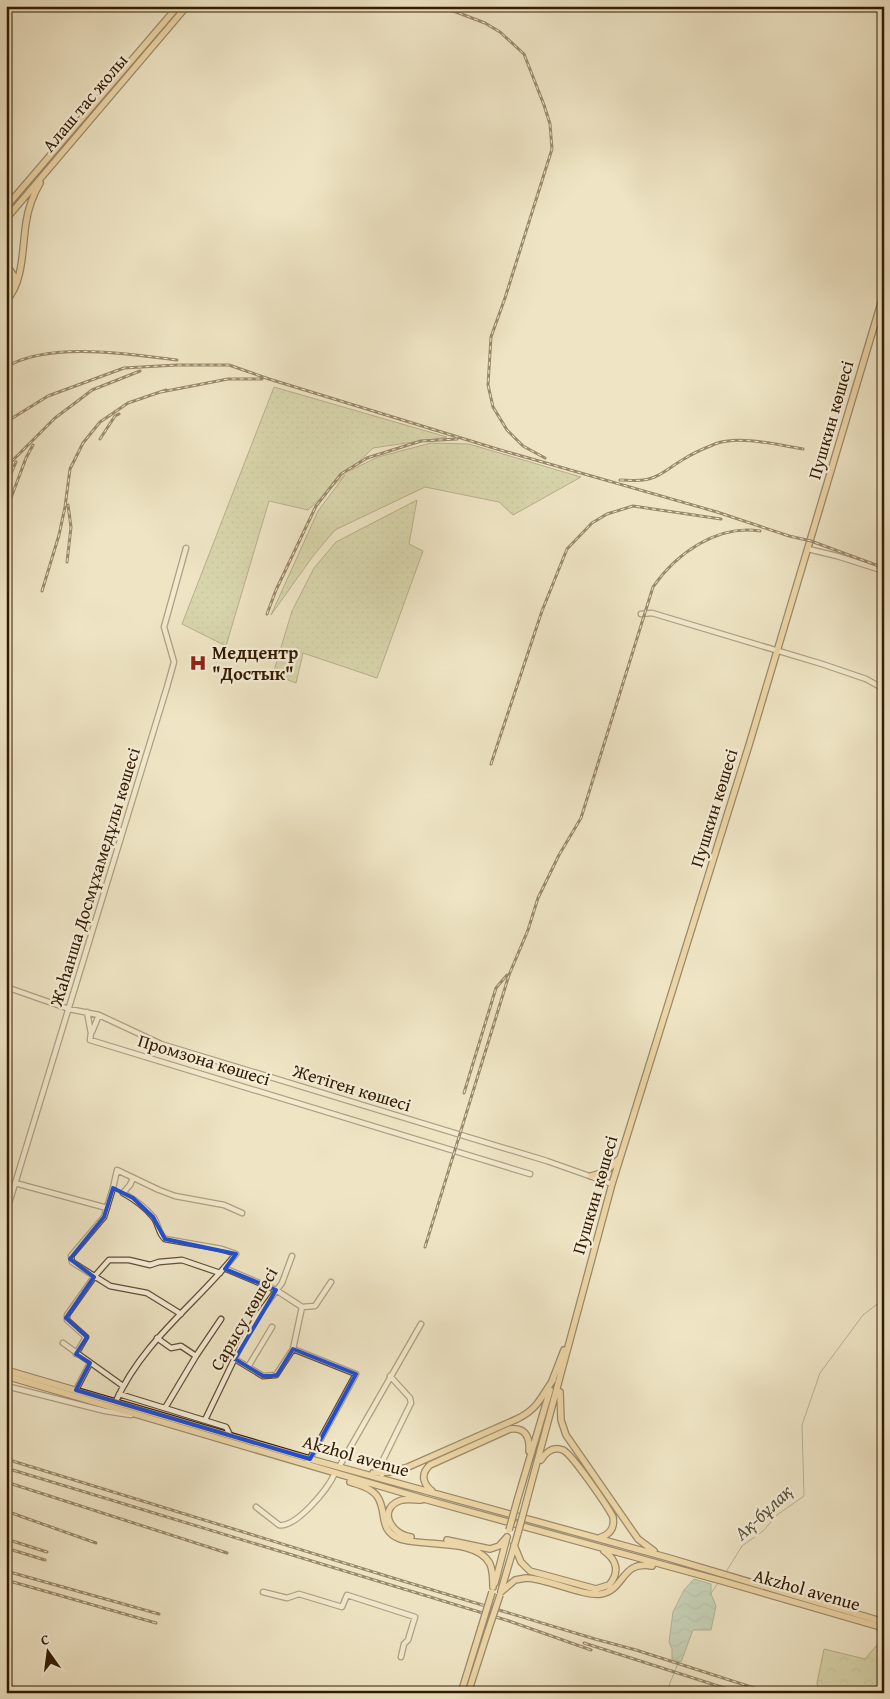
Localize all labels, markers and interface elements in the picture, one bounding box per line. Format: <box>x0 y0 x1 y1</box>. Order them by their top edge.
street label: Алаш тас жолы <box>35 47 134 158</box>
street label: Пушкин көшесі <box>801 357 860 483</box>
place label: Медцентр "Достык" <box>212 639 298 687</box>
hospital icon: Медцентр "Достык" <box>188 653 208 673</box>
street label: Жаһанша Досмұхамедұлы көшесі <box>42 744 147 1011</box>
street label: Пушкин көшесі <box>683 745 744 870</box>
street label: Промзона көшесі <box>135 1027 274 1092</box>
street label: Жетіген көшесі <box>289 1056 415 1118</box>
street label: Пушкин көшесі <box>565 1132 624 1258</box>
street label: Сарысу көшесі <box>203 1262 284 1376</box>
street label: Akzhol avenue <box>300 1427 413 1484</box>
water label: Ақ-бұлақ <box>727 1478 799 1547</box>
street label: Akzhol avenue <box>751 1561 864 1618</box>
north arrow <box>22 1626 72 1676</box>
text: С <box>39 1629 51 1650</box>

